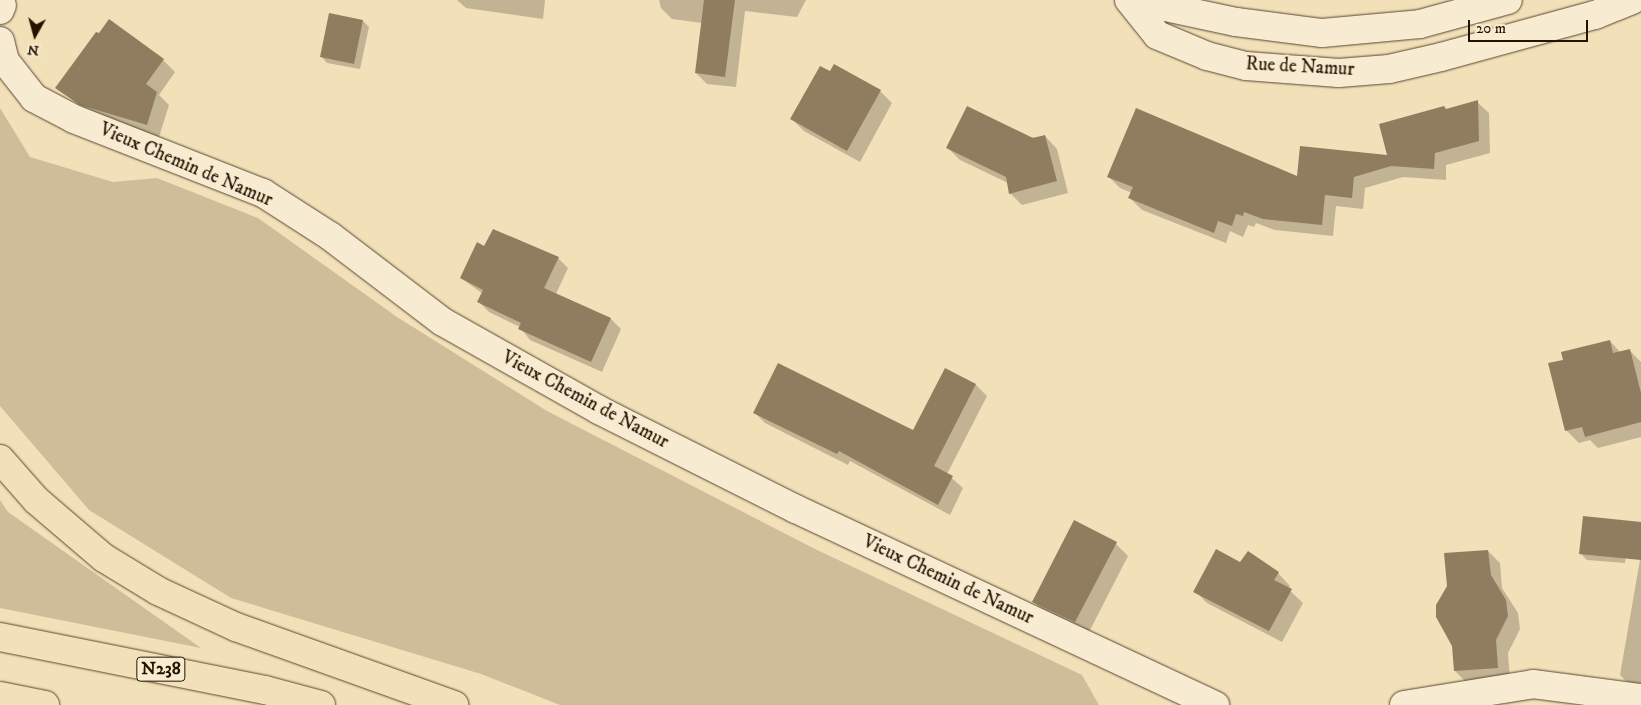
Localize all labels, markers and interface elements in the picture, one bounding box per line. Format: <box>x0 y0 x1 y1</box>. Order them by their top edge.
north arrow <box>10 10 60 60</box>
scale bar <box>1471 10 1591 42</box>
text: 20 m <box>1476 19 1506 38</box>
text: N <box>26 40 40 60</box>
street label: Rue de Namur <box>1245 53 1355 81</box>
street label: Vieux Chemin de Namur <box>96 118 276 212</box>
street label: Vieux Chemin de Namur <box>498 346 672 454</box>
street label: Vieux Chemin de Namur <box>859 530 1037 630</box>
road number: N238 <box>136 654 186 684</box>

